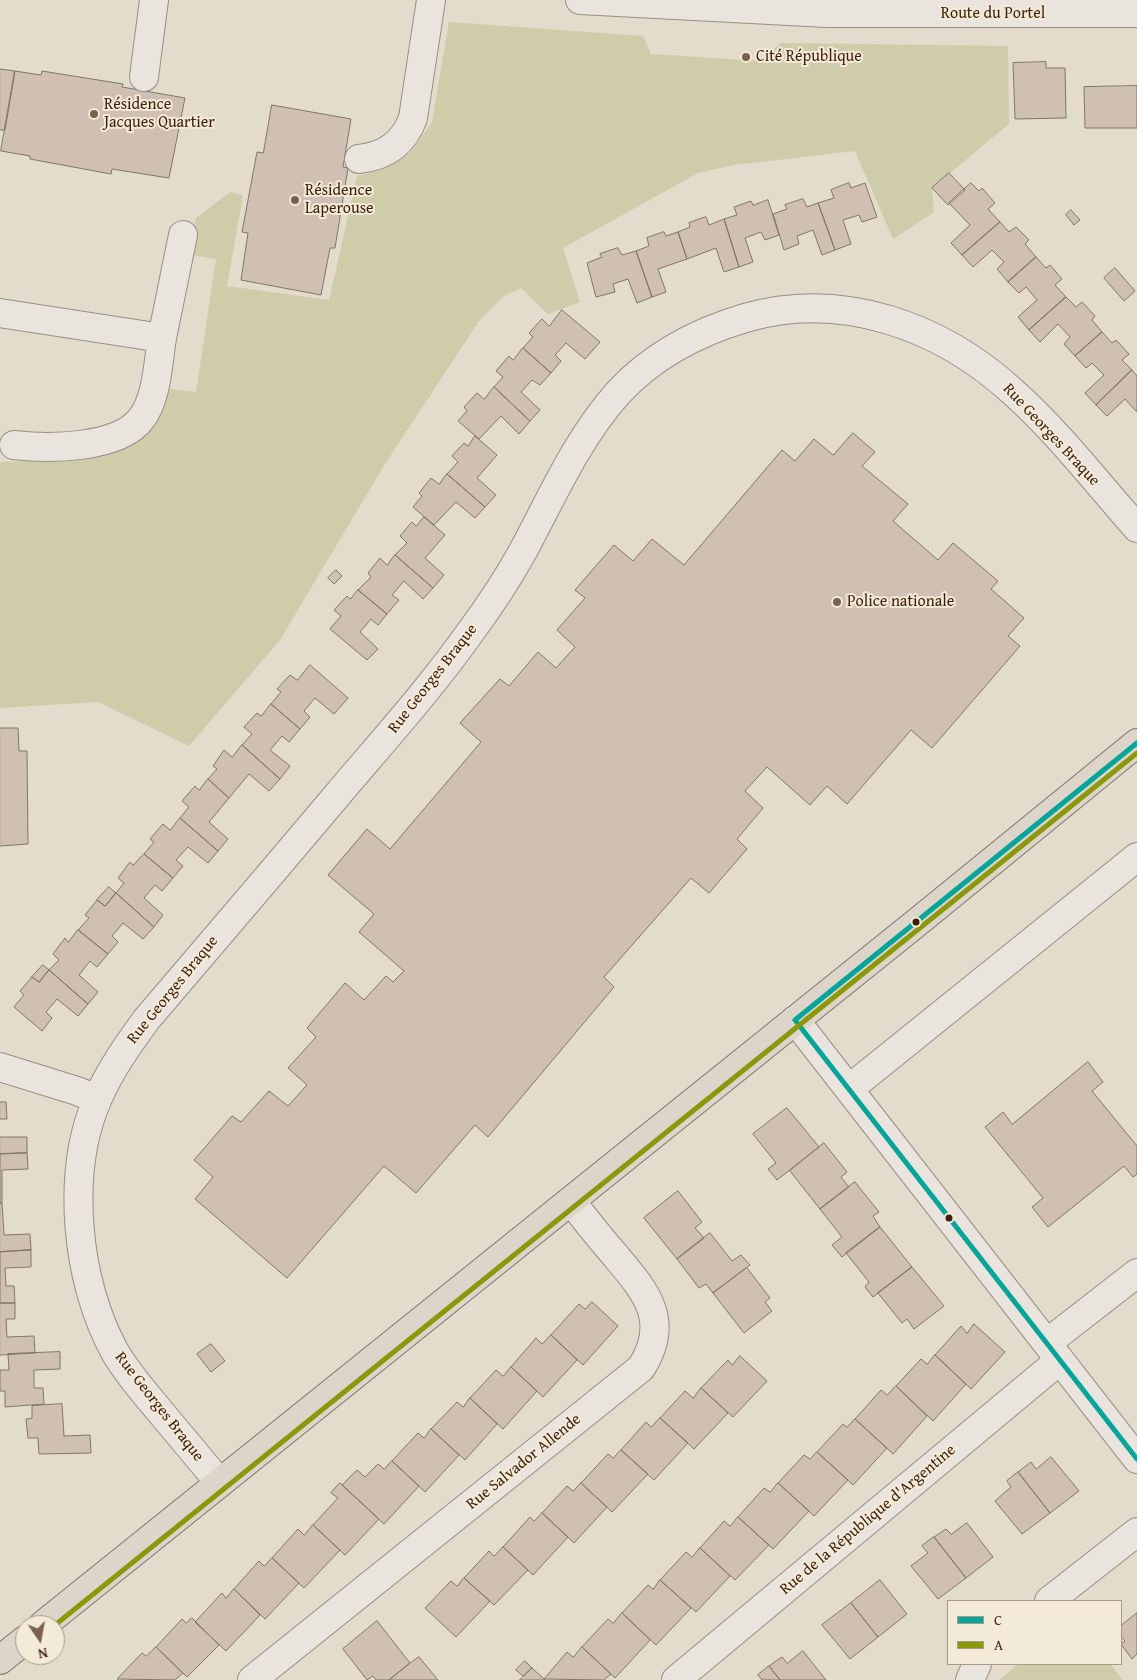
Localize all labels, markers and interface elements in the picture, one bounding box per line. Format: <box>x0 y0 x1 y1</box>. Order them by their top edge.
street label: Route du Portel <box>941 4 1045 24</box>
place label: Cité République <box>756 47 862 67</box>
marker: Cité République <box>740 51 752 63</box>
place label: Résidence Jacques Quartier <box>104 95 215 133</box>
marker: Résidence Jacques Quartier <box>88 108 100 120</box>
place label: Résidence Laperouse <box>305 181 374 219</box>
marker: Résidence Laperouse <box>289 194 301 206</box>
street label: Rue Georges Braque <box>998 380 1104 490</box>
place label: Police nationale <box>847 592 954 612</box>
marker: Police nationale <box>831 596 843 608</box>
street label: Rue Georges Braque <box>384 620 482 738</box>
unlabelled marker <box>911 917 921 927</box>
street label: Rue Georges Braque <box>124 932 222 1048</box>
unlabelled marker <box>944 1213 954 1223</box>
street label: Rue Georges Braque <box>110 1348 208 1466</box>
street label: Rue Salvador Allende <box>463 1410 585 1514</box>
street label: Rue de la République d'Argentine <box>776 1441 960 1599</box>
legend <box>947 1600 1122 1665</box>
text: C <box>994 1609 1002 1630</box>
north arrow <box>15 1615 65 1665</box>
text: A <box>994 1634 1003 1655</box>
text: N <box>36 1643 50 1664</box>

